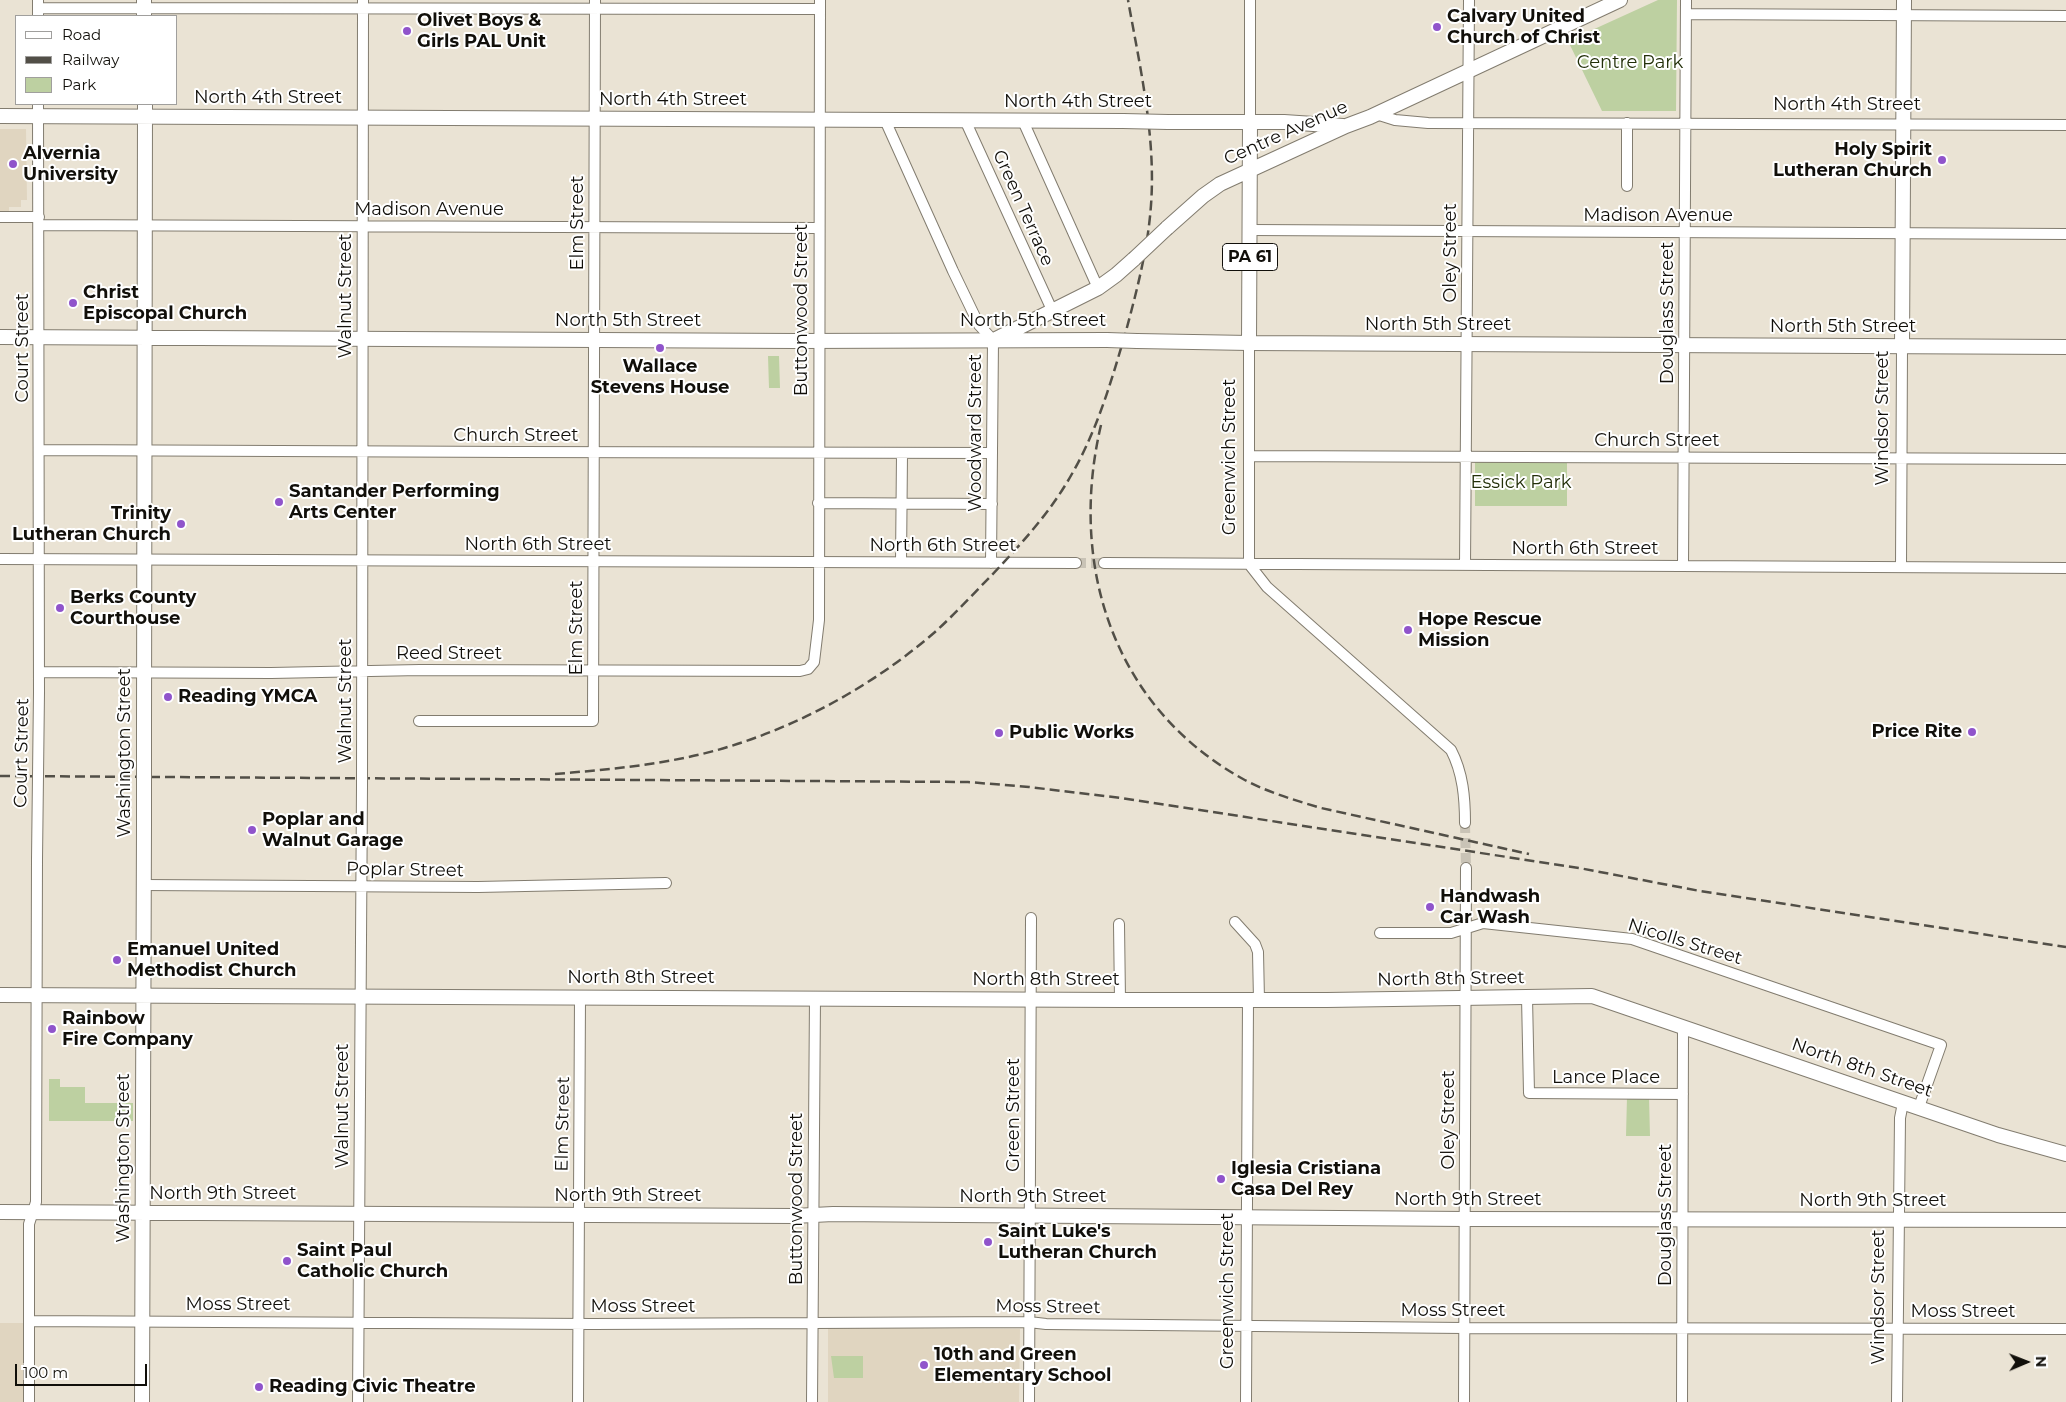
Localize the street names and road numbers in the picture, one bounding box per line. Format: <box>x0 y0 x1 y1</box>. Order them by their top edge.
street label: North 4th Street <box>194 87 342 109</box>
street label: North 4th Street <box>599 89 747 111</box>
street label: North 4th Street <box>1004 91 1152 113</box>
street label: North 4th Street <box>1773 94 1921 116</box>
street label: Centre Avenue <box>1221 96 1351 170</box>
street label: Green Terrace <box>988 147 1058 269</box>
street label: Elm Street <box>567 175 589 271</box>
street label: Madison Avenue <box>354 199 504 221</box>
street label: Oley Street <box>1440 203 1462 303</box>
street label: Madison Avenue <box>1583 205 1733 227</box>
street label: Buttonwood Street <box>791 224 813 396</box>
street label: Walnut Street <box>335 233 357 359</box>
street label: Douglass Street <box>1657 242 1679 384</box>
road number: PA 61 <box>1222 243 1278 270</box>
street label: Court Street <box>12 293 34 403</box>
street label: North 5th Street <box>555 310 701 332</box>
street label: North 5th Street <box>960 310 1106 332</box>
street label: North 5th Street <box>1365 314 1511 336</box>
street label: North 5th Street <box>1770 316 1916 338</box>
street label: Windsor Street <box>1872 350 1894 486</box>
street label: Woodward Street <box>965 354 987 512</box>
street label: Greenwich Street <box>1219 379 1241 535</box>
street label: Church Street <box>453 425 579 447</box>
street label: Church Street <box>1594 430 1720 452</box>
street label: North 6th Street <box>464 534 612 556</box>
street label: North 6th Street <box>869 535 1017 557</box>
street label: North 6th Street <box>1511 538 1659 560</box>
street label: Elm Street <box>566 580 588 676</box>
street label: Walnut Street <box>335 638 357 764</box>
street label: Reed Street <box>396 643 502 665</box>
street label: Washington Street <box>114 668 136 838</box>
street label: Court Street <box>10 698 34 808</box>
street label: Poplar Street <box>346 858 464 882</box>
street label: Nicolls Street <box>1625 914 1745 970</box>
street label: North 8th Street <box>567 967 715 989</box>
street label: North 8th Street <box>1377 967 1525 991</box>
street label: North 8th Street <box>972 969 1120 991</box>
street label: North 8th Street <box>1789 1034 1935 1102</box>
street label: Walnut Street <box>332 1043 354 1169</box>
street label: Green Street <box>1003 1058 1025 1172</box>
street label: Lance Place <box>1552 1067 1660 1089</box>
street label: Oley Street <box>1438 1070 1460 1170</box>
street label: Washington Street <box>113 1073 135 1243</box>
street label: Elm Street <box>551 1076 575 1172</box>
street label: Buttonwood Street <box>786 1113 808 1285</box>
street label: Douglass Street <box>1655 1144 1677 1286</box>
street label: North 9th Street <box>149 1183 297 1205</box>
street label: North 9th Street <box>554 1185 702 1207</box>
street label: North 9th Street <box>959 1186 1107 1208</box>
street label: North 9th Street <box>1394 1189 1542 1211</box>
street label: North 9th Street <box>1799 1190 1947 1212</box>
street label: Greenwich Street <box>1217 1213 1239 1369</box>
street label: Windsor Street <box>1868 1229 1890 1365</box>
street label: Moss Street <box>185 1294 291 1316</box>
street label: Moss Street <box>995 1295 1101 1319</box>
street label: Moss Street <box>590 1296 696 1318</box>
street label: Moss Street <box>1400 1300 1506 1322</box>
street label: Moss Street <box>1910 1301 2016 1323</box>

